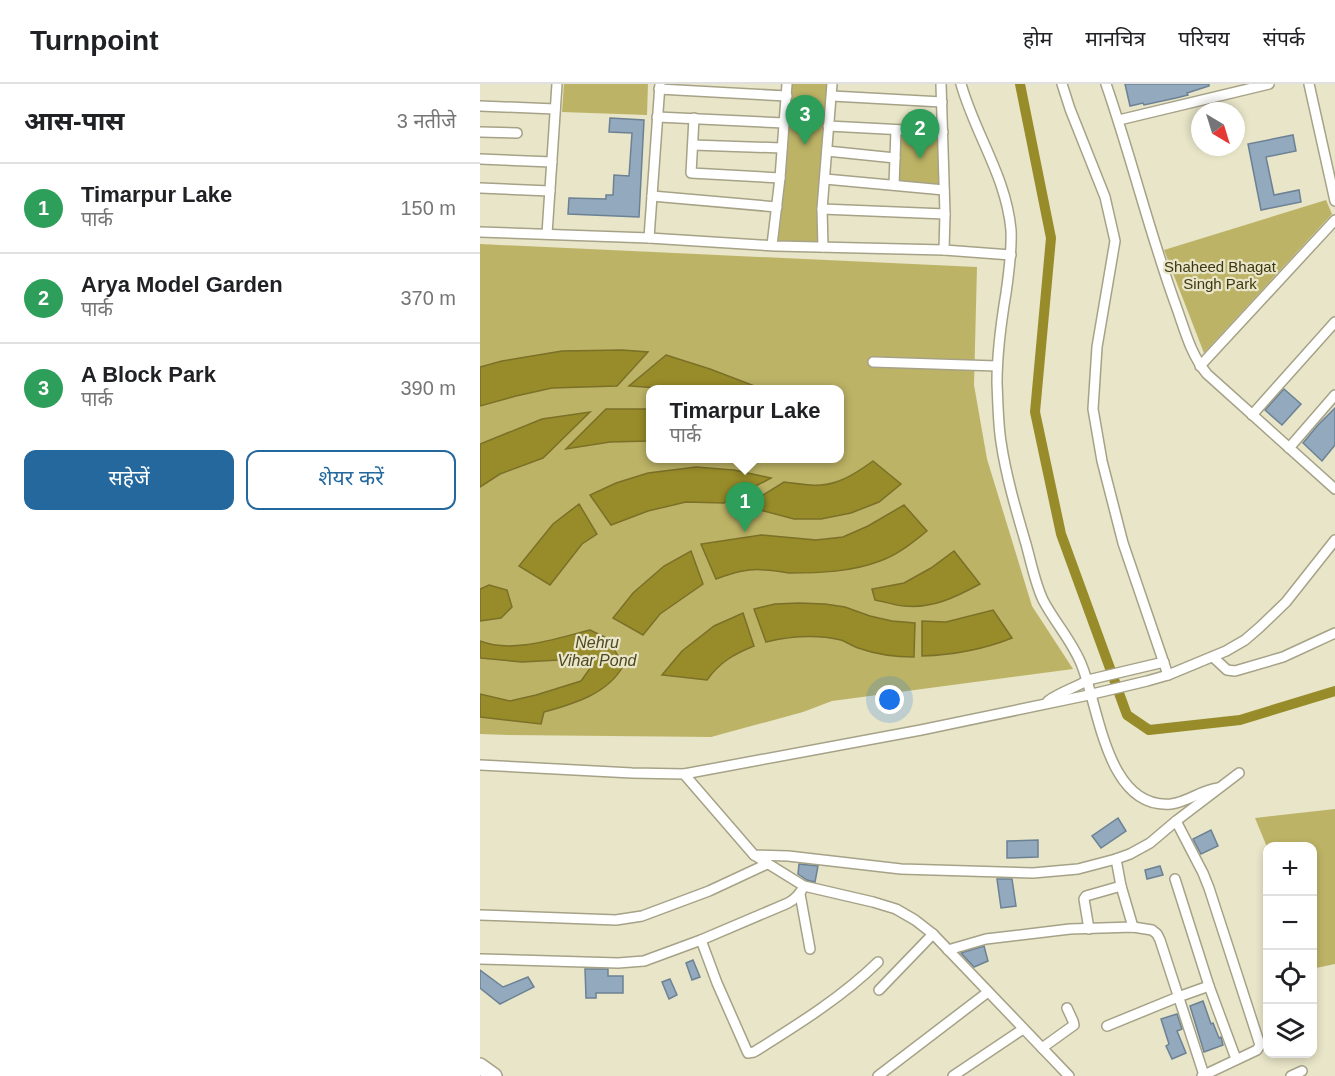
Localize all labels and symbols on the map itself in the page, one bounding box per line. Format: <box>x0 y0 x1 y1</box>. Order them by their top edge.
pin: 3 <box>786 95 824 145</box>
north arrow <box>1191 102 1245 156</box>
pin: 2 <box>900 110 940 159</box>
park label: Shaheed Bhagat Singh Park <box>1164 258 1277 292</box>
pin: 1 <box>726 482 764 532</box>
water label: Nehru Vihar Pond <box>558 634 638 669</box>
your location <box>875 685 904 714</box>

